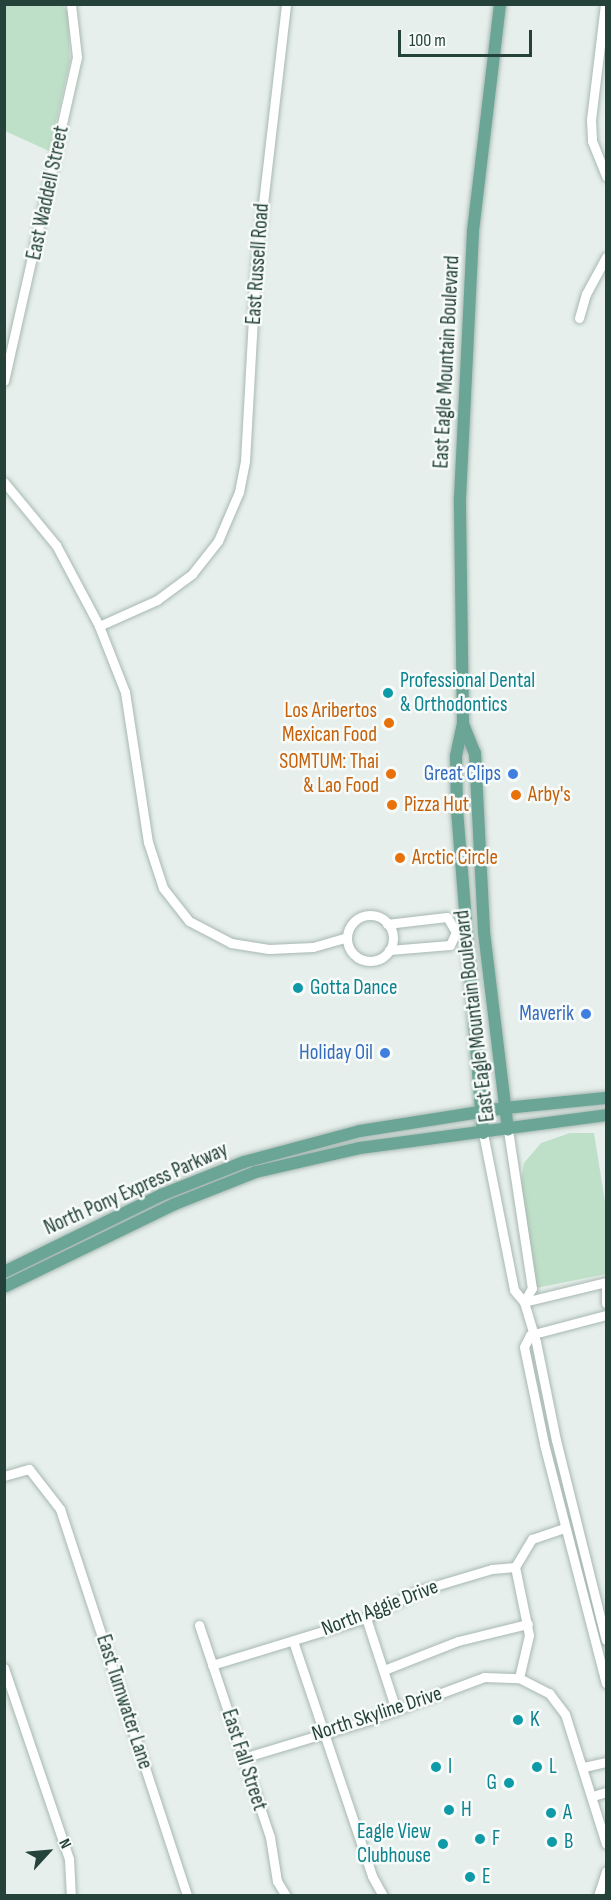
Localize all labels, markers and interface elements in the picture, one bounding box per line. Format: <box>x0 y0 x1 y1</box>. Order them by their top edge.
scale bar <box>401 18 534 56</box>
text: 100 m <box>409 30 446 51</box>
street label: East Waddell Street <box>22 124 74 262</box>
street label: East Russell Road <box>241 202 275 326</box>
street label: East Eagle Mountain Boulevard <box>429 255 465 469</box>
place label: Professional Dental & Orthodontics <box>400 668 535 718</box>
marker: Professional Dental & Orthodontics <box>381 686 395 700</box>
place label: Los Aribertos Mexican Food <box>282 698 377 748</box>
marker: Los Aribertos Mexican Food <box>382 716 396 730</box>
place label: SOMTUM: Thai & Lao Food <box>279 749 379 799</box>
place label: Great Clips <box>424 761 501 787</box>
marker: SOMTUM: Thai & Lao Food <box>384 767 398 781</box>
marker: Great Clips <box>506 767 520 781</box>
place label: Arby's <box>528 782 571 808</box>
marker: Arby's <box>509 788 523 802</box>
place label: Pizza Hut <box>404 792 469 818</box>
marker: Pizza Hut <box>385 798 399 812</box>
place label: Arctic Circle <box>412 845 498 871</box>
marker: Arctic Circle <box>393 851 407 865</box>
street label: East Eagle Mountain Boulevard <box>449 909 501 1123</box>
place label: Gotta Dance <box>310 975 397 1001</box>
marker: Gotta Dance <box>291 981 305 995</box>
place label: Maverik <box>519 1001 574 1027</box>
marker: Maverik <box>579 1007 593 1021</box>
place label: Holiday Oil <box>299 1040 373 1066</box>
marker: Holiday Oil <box>378 1046 392 1060</box>
street label: North Pony Express Parkway <box>40 1137 232 1241</box>
street label: North Aggie Drive <box>318 1574 442 1642</box>
street label: East Tumwater Lane <box>90 1632 158 1772</box>
street label: North Skyline Drive <box>309 1681 445 1747</box>
street label: East Fall Street <box>216 1706 272 1814</box>
place label: K <box>530 1707 540 1733</box>
marker: K <box>511 1713 525 1727</box>
place label: I <box>448 1754 452 1780</box>
place label: L <box>549 1754 557 1780</box>
marker: I <box>429 1760 443 1774</box>
marker: L <box>530 1760 544 1774</box>
place label: G <box>486 1770 497 1796</box>
marker: G <box>502 1776 516 1790</box>
place label: H <box>461 1797 472 1823</box>
place label: A <box>563 1800 572 1826</box>
marker: H <box>442 1803 456 1817</box>
marker: A <box>544 1806 558 1820</box>
place label: Eagle View Clubhouse <box>357 1819 431 1869</box>
north arrow <box>18 1822 78 1882</box>
place label: F <box>492 1826 500 1852</box>
place label: B <box>564 1829 573 1855</box>
marker: F <box>473 1832 487 1846</box>
marker: B <box>545 1835 559 1849</box>
text: N <box>54 1836 75 1852</box>
marker: Eagle View Clubhouse <box>436 1837 450 1851</box>
place label: E <box>482 1864 491 1890</box>
marker: E <box>463 1870 477 1884</box>

